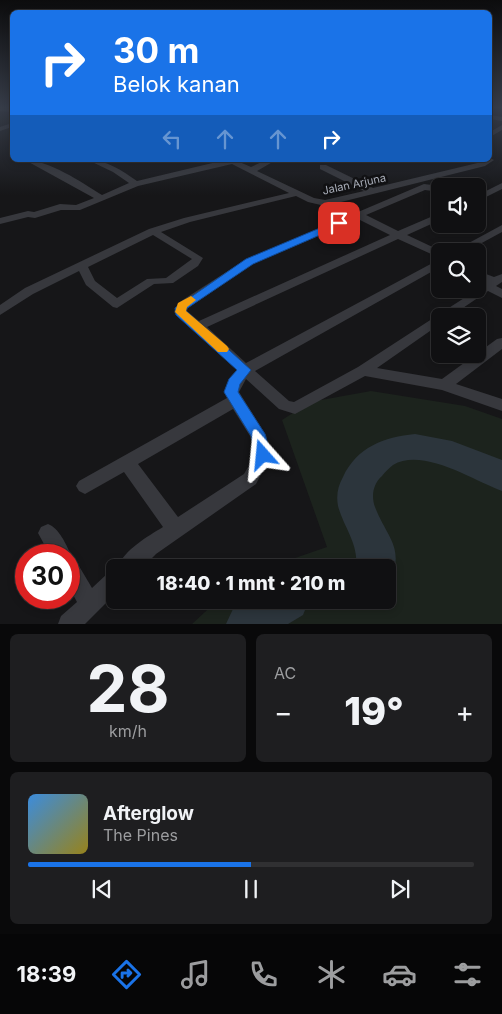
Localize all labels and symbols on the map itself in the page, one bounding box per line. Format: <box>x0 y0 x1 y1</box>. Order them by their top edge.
street label: Jalan Arjuna <box>321 170 387 198</box>
pin <box>318 202 360 244</box>
position arrow <box>236 428 288 480</box>
speed limit sign: 30 <box>15 544 80 609</box>

